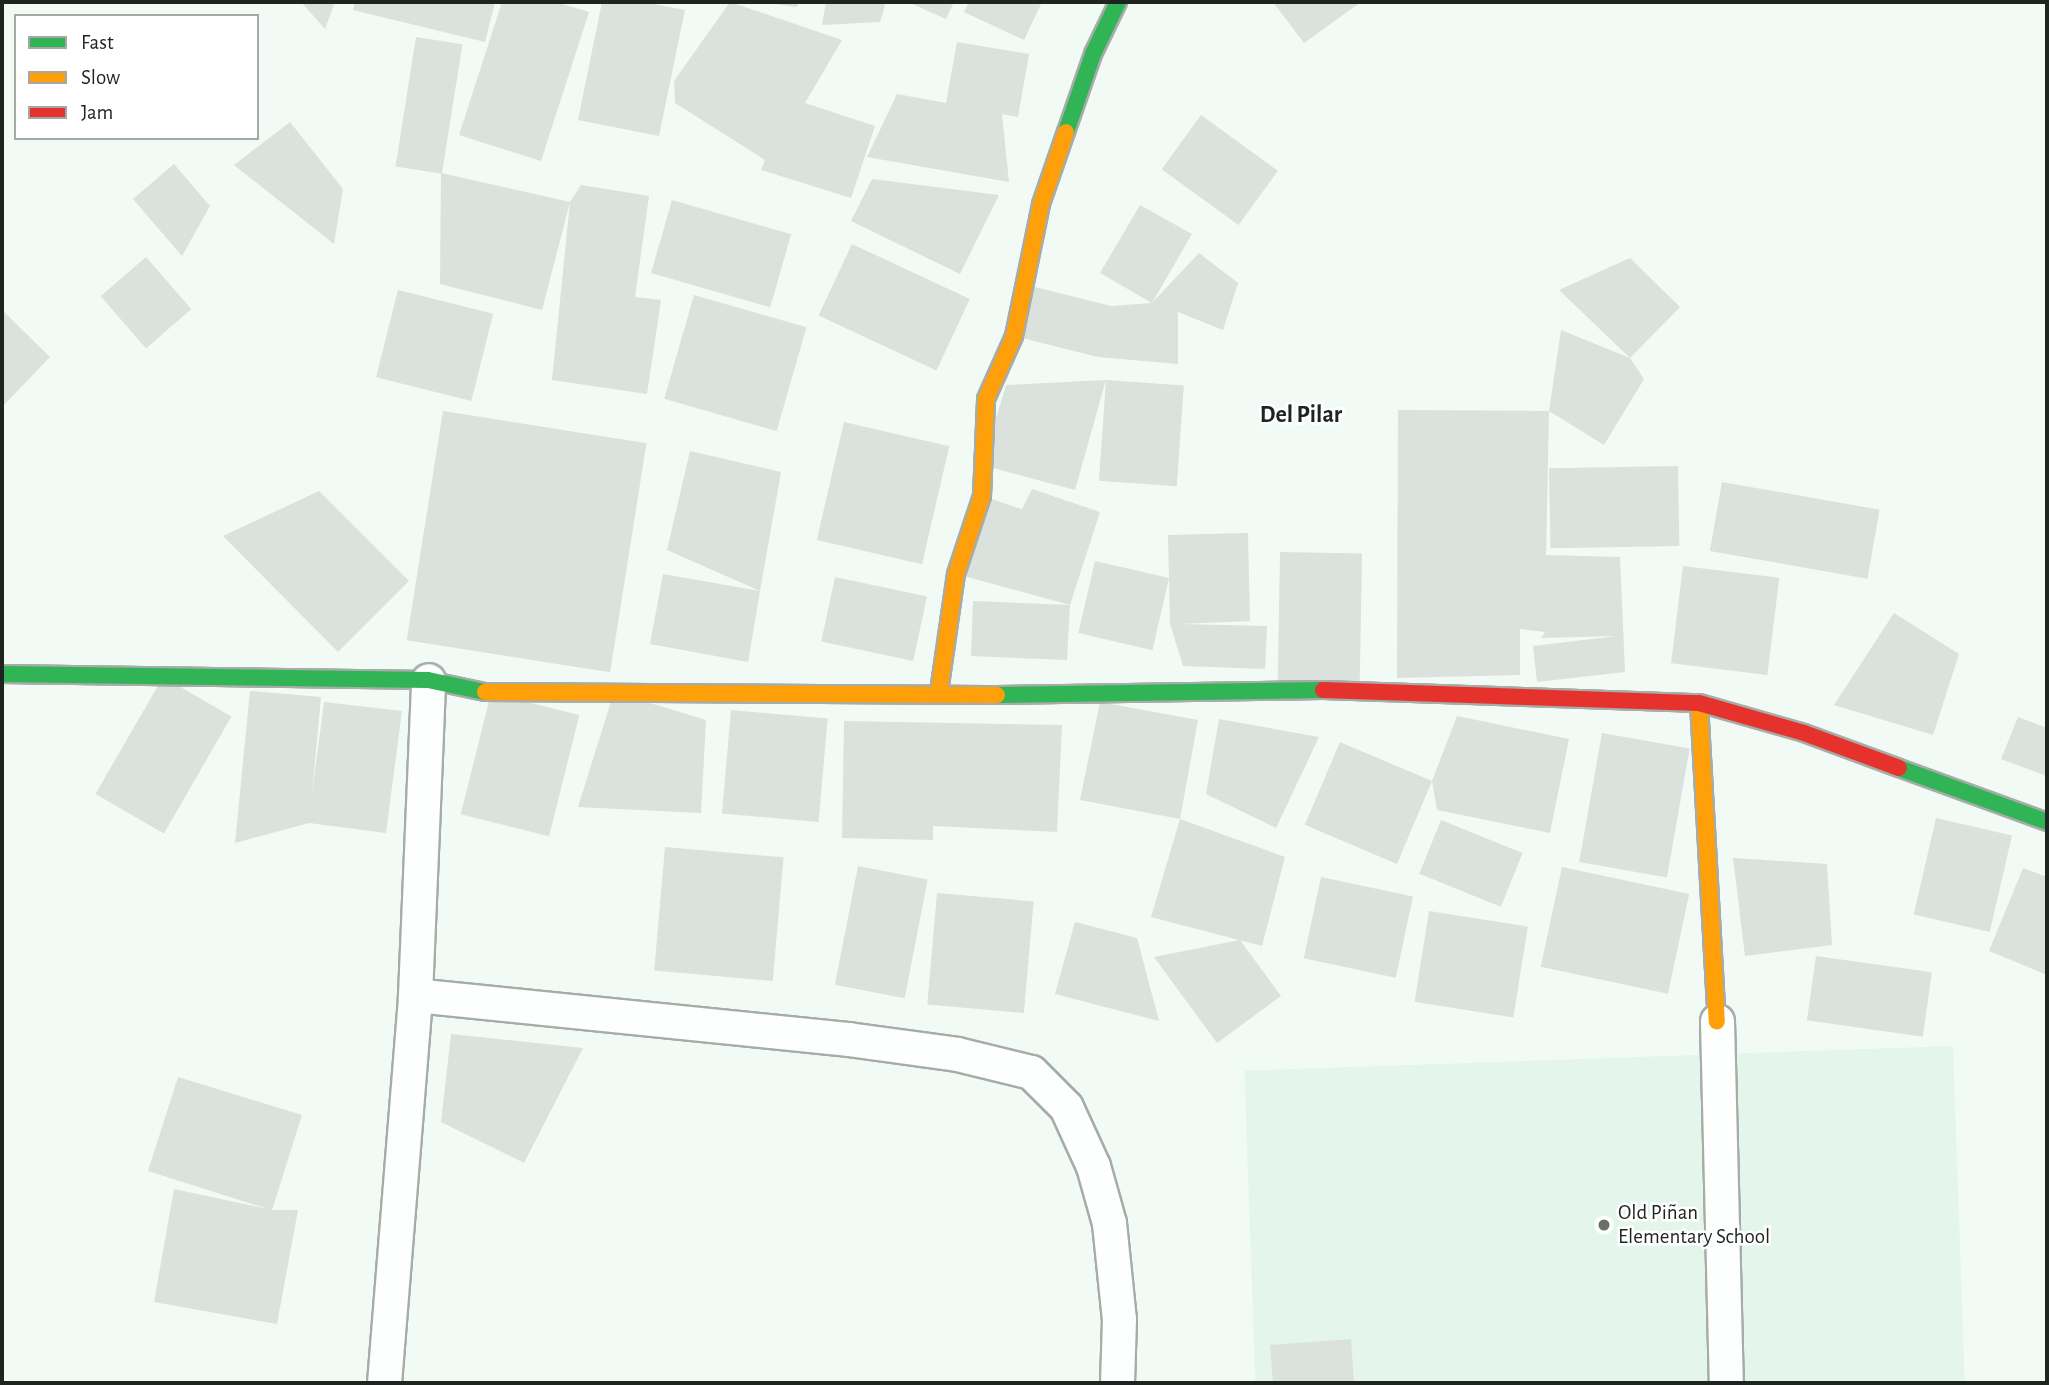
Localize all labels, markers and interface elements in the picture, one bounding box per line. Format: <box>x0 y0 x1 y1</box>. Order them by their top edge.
legend <box>14 14 259 140</box>
text: Fast <box>81 32 114 53</box>
text: Slow <box>81 67 120 88</box>
text: Jam <box>81 102 113 123</box>
district label: Del Pilar <box>1260 402 1342 430</box>
place label: Old Piñan Elementary School <box>1618 1200 1770 1250</box>
marker: Old Piñan Elementary School <box>1596 1217 1612 1233</box>

